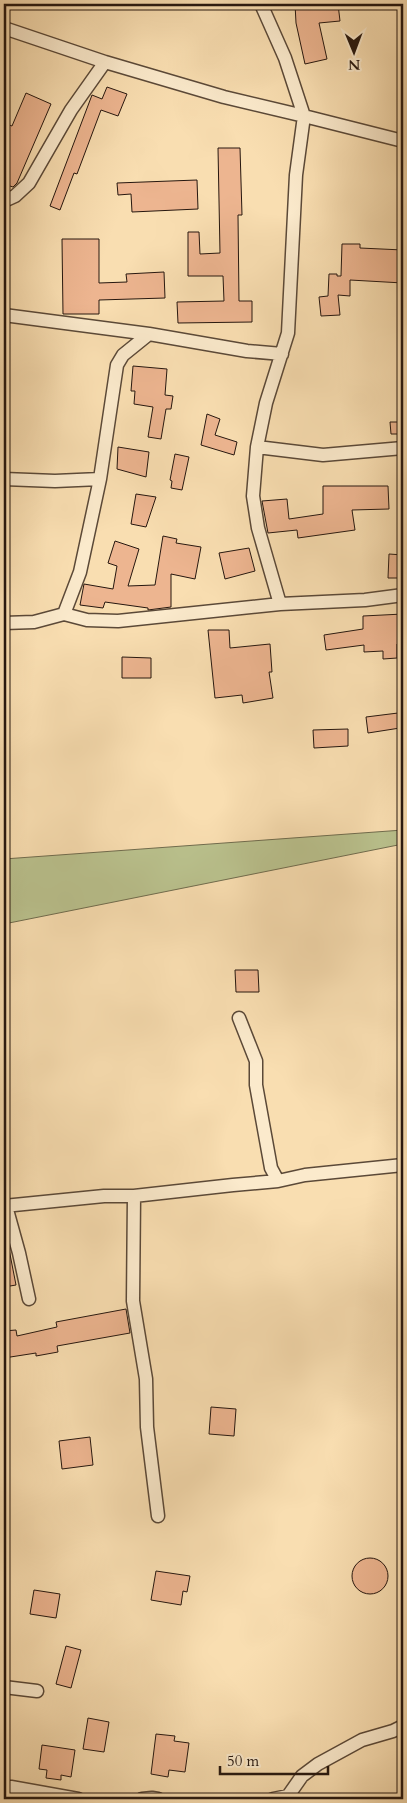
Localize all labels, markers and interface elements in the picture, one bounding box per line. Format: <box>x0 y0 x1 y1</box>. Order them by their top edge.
north arrow <box>330 28 380 78</box>
text: N <box>348 55 360 74</box>
scale bar <box>220 1743 327 1775</box>
text: 50 m <box>227 1751 259 1771</box>

